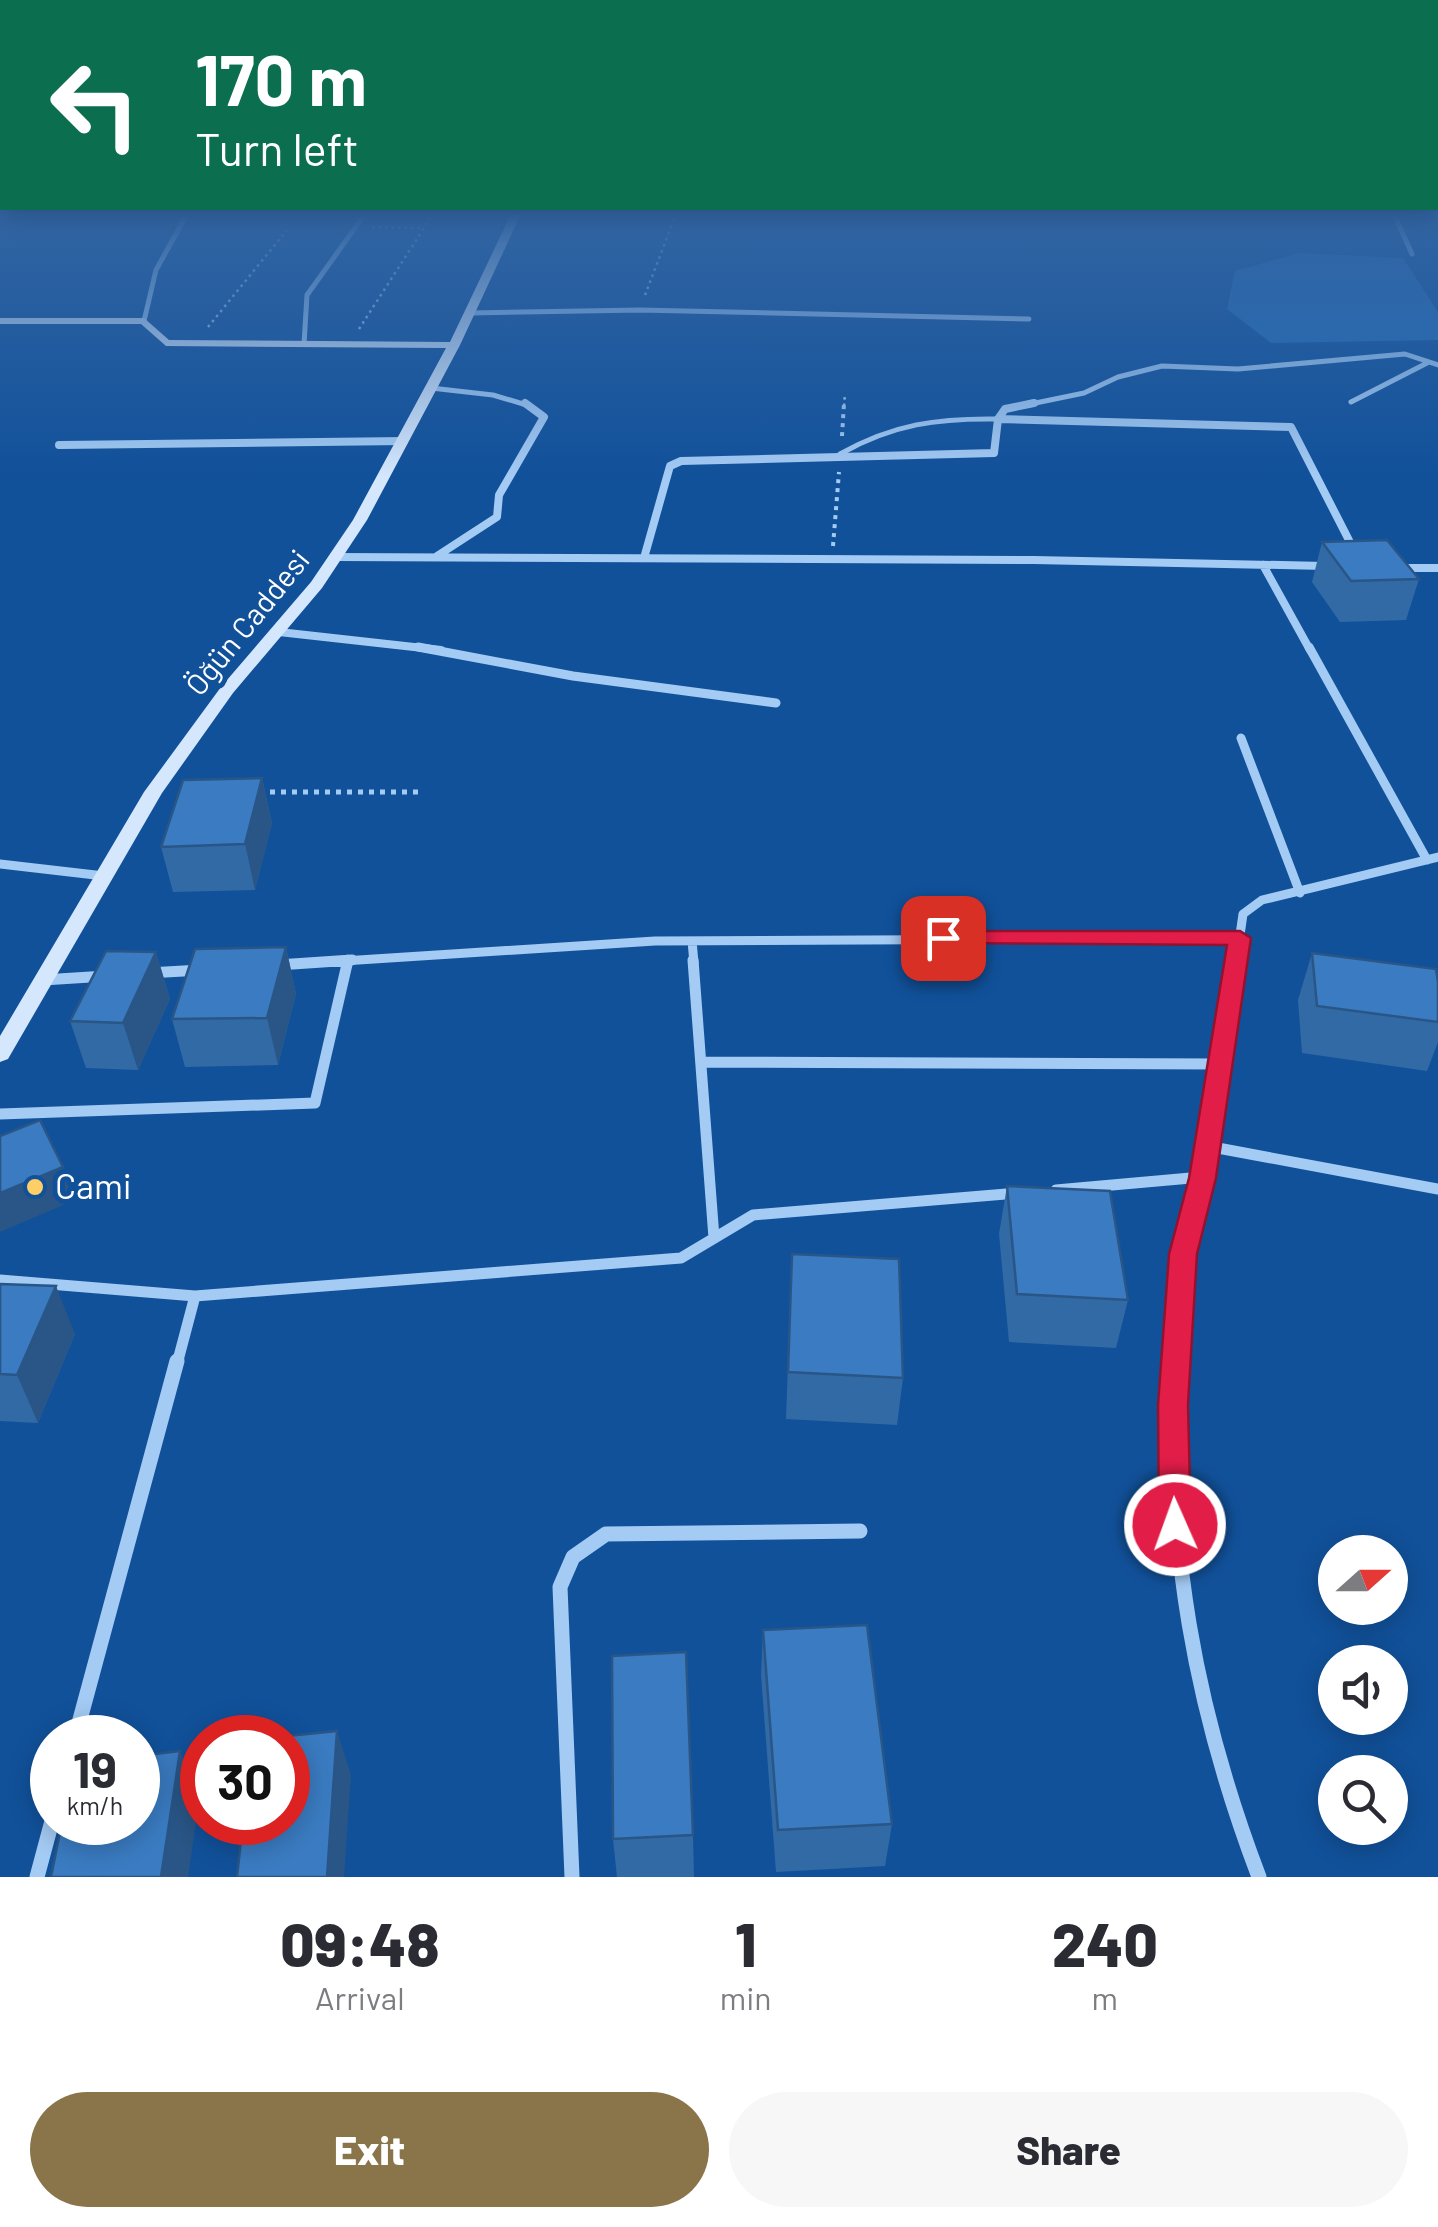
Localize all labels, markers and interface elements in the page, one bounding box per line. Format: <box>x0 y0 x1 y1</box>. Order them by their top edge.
text: 170 m <box>195 36 367 120</box>
icon: left <box>30 40 160 170</box>
text: Turn left <box>195 121 359 175</box>
street label: Öğün Caddesi <box>177 542 316 702</box>
pin <box>901 896 986 981</box>
icon: arrive <box>916 911 971 966</box>
place label: Cami <box>55 1164 132 1206</box>
marker: Cami <box>24 1176 46 1198</box>
position arrow <box>1123 1473 1227 1577</box>
north arrow <box>1318 1535 1408 1625</box>
map controls <box>1318 1535 1408 1845</box>
button: sound <box>1318 1645 1408 1735</box>
speed limit sign: 30 <box>180 1715 310 1845</box>
text: 19 <box>73 1738 117 1798</box>
button: search <box>1318 1755 1408 1845</box>
text: km/h <box>67 1790 123 1820</box>
text: 09:48 <box>280 1907 439 1979</box>
text: 1 <box>735 1907 756 1979</box>
text: 240 <box>1052 1907 1158 1979</box>
text: Arrival <box>315 1978 405 2016</box>
text: min <box>720 1978 772 2016</box>
text: m <box>1092 1978 1118 2016</box>
button: Exit <box>30 2092 709 2207</box>
button: Share <box>729 2092 1408 2207</box>

